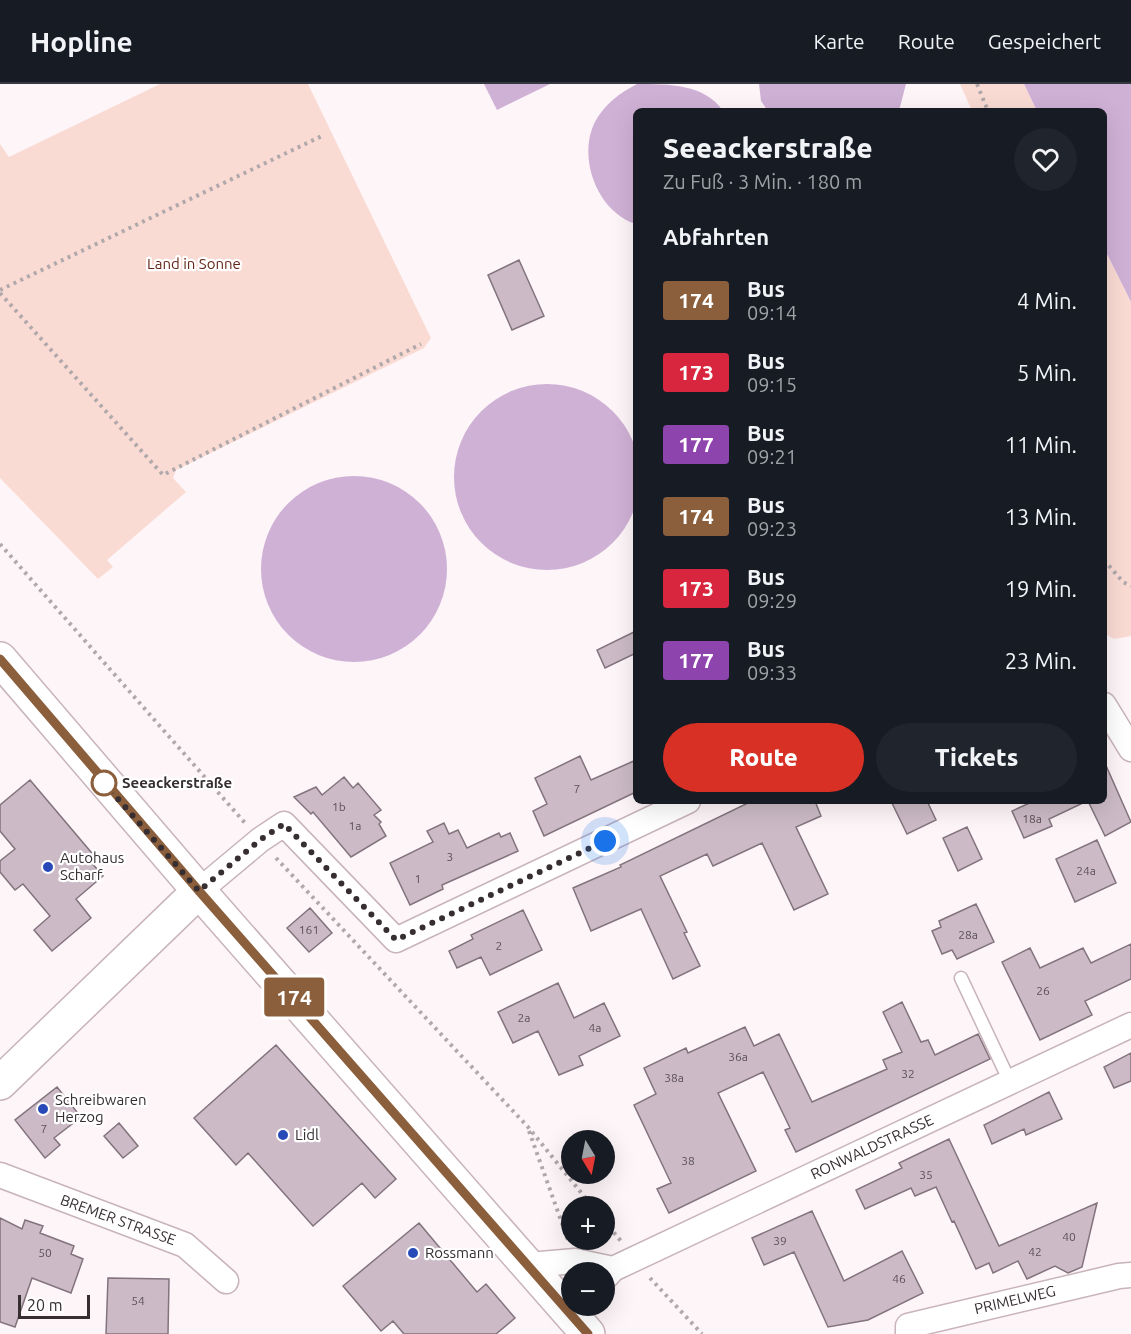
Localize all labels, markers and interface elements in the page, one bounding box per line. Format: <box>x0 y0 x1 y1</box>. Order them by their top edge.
text: Hopline <box>30 26 133 57</box>
text: Karte <box>813 29 865 53</box>
text: Route <box>898 29 955 53</box>
text: Gespeichert <box>988 29 1101 53</box>
button: heart <box>1014 128 1077 191</box>
text: Seeackerstraße <box>663 132 873 163</box>
text: Zu Fuß · 3 Min. · 180 m <box>663 170 862 193</box>
text: Abfahrten <box>663 224 769 249</box>
park label: Land in Sonne <box>147 255 241 272</box>
text: Bus <box>747 276 785 301</box>
text: 174 <box>678 288 714 312</box>
text: 4 Min. <box>1017 288 1077 313</box>
text: 09:14 <box>747 301 797 324</box>
text: Bus <box>747 348 785 373</box>
text: 173 <box>678 360 714 384</box>
text: 5 Min. <box>1017 360 1077 385</box>
text: 09:15 <box>747 373 797 396</box>
text: Bus <box>747 420 785 445</box>
text: 177 <box>678 432 714 456</box>
text: 11 Min. <box>1005 432 1077 457</box>
text: 09:21 <box>747 445 797 468</box>
text: Bus <box>747 492 785 517</box>
text: 174 <box>678 504 714 528</box>
text: 13 Min. <box>1005 504 1077 529</box>
text: 09:23 <box>747 517 797 540</box>
text: Bus <box>747 564 785 589</box>
text: 173 <box>678 576 714 600</box>
text: 19 Min. <box>1005 576 1077 601</box>
text: 09:29 <box>747 589 797 612</box>
text: Bus <box>747 636 785 661</box>
text: 177 <box>678 648 714 672</box>
text: 23 Min. <box>1005 648 1077 673</box>
text: 09:33 <box>747 661 797 684</box>
button: Route <box>663 723 864 792</box>
button: Tickets <box>876 723 1077 792</box>
marker: Seeackerstraße <box>91 770 117 796</box>
place label: Seeackerstraße <box>122 774 232 791</box>
house number: 7 <box>574 782 580 795</box>
house number: 1b <box>332 800 346 813</box>
house number: 18a <box>1022 812 1042 825</box>
house number: 1a <box>349 819 361 832</box>
your location <box>590 826 620 856</box>
place label: Autohaus Scharf <box>60 849 124 883</box>
house number: 3 <box>447 850 453 863</box>
marker: Autohaus Scharf <box>41 860 55 874</box>
house number: 24a <box>1076 864 1096 877</box>
house number: 1 <box>415 872 421 885</box>
house number: 161 <box>299 923 319 936</box>
house number: 28a <box>958 928 978 941</box>
house number: 2 <box>496 939 502 952</box>
line badge: 174 <box>260 978 328 1016</box>
house number: 26 <box>1036 984 1050 997</box>
text: 174 <box>276 985 312 1009</box>
house number: 2a <box>518 1011 530 1024</box>
house number: 4a <box>589 1021 601 1034</box>
house number: 36a <box>728 1050 748 1063</box>
house number: 32 <box>901 1067 915 1080</box>
house number: 38a <box>664 1071 684 1084</box>
place label: Schreibwaren Herzog <box>55 1091 147 1125</box>
marker: Schreibwaren Herzog <box>36 1102 50 1116</box>
street label: RONWALDSTRASSE <box>808 1111 936 1182</box>
house number: 7 <box>41 1122 47 1135</box>
place label: Lidl <box>295 1126 319 1143</box>
marker: Lidl <box>276 1128 290 1142</box>
north arrow <box>561 1130 615 1184</box>
map controls <box>561 1130 615 1316</box>
house number: 38 <box>681 1154 695 1167</box>
house number: 35 <box>919 1168 933 1181</box>
street label: BREMER STRASSE <box>58 1191 178 1248</box>
button: + <box>561 1196 615 1250</box>
house number: 40 <box>1062 1230 1076 1243</box>
house number: 39 <box>773 1234 787 1247</box>
place label: Rossmann <box>425 1244 494 1261</box>
house number: 42 <box>1028 1245 1042 1258</box>
house number: 50 <box>38 1246 52 1259</box>
marker: Rossmann <box>406 1246 420 1260</box>
button: − <box>561 1262 615 1316</box>
house number: 46 <box>892 1272 906 1285</box>
street label: PRIMELWEG <box>973 1282 1057 1317</box>
scale bar <box>18 1292 90 1320</box>
house number: 54 <box>131 1294 145 1307</box>
text: 20 m <box>27 1296 63 1314</box>

